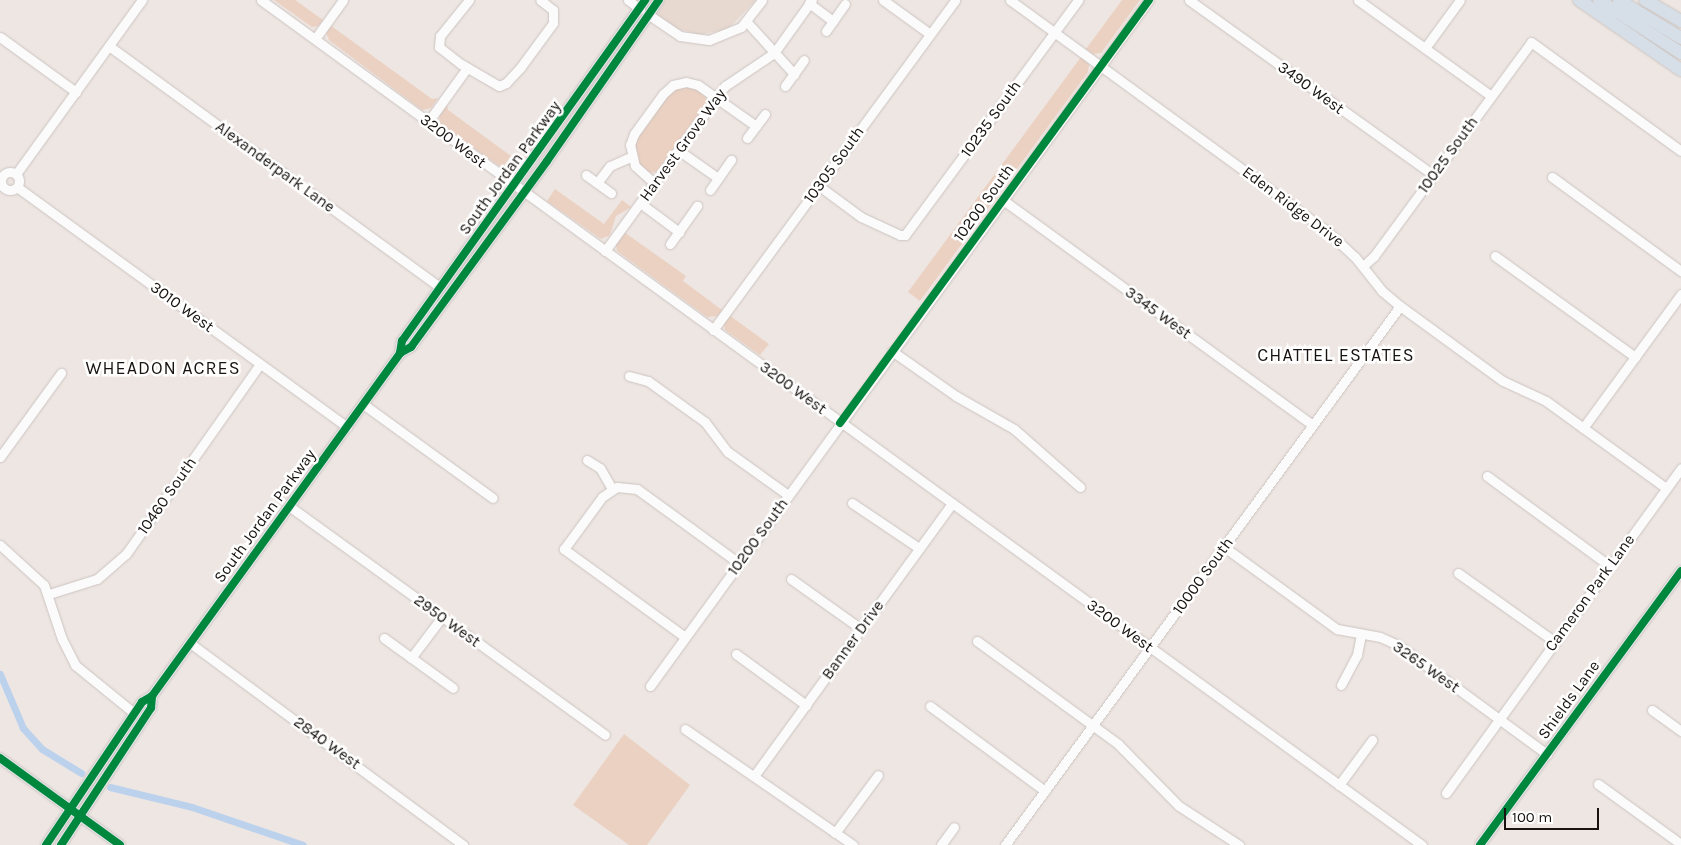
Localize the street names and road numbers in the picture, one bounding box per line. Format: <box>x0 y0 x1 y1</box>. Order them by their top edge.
street label: 3490 West <box>1274 57 1348 119</box>
street label: 10235 South <box>957 77 1025 161</box>
street label: Harvest Grove Way <box>636 85 730 205</box>
street label: South Jordan Parkway <box>455 97 565 239</box>
street label: 3200 West <box>416 110 490 172</box>
street label: 10025 South <box>1414 113 1482 197</box>
street label: Alexanderpark Lane <box>212 117 338 217</box>
street label: 10305 South <box>800 123 868 207</box>
street label: 10200 South <box>950 161 1018 245</box>
street label: Eden Ridge Drive <box>1238 162 1348 252</box>
street label: 3010 West <box>146 277 218 337</box>
street label: 3345 West <box>1121 283 1195 343</box>
street label: 3200 West <box>756 357 830 419</box>
street label: South Jordan Parkway <box>210 445 320 587</box>
street label: 10460 South <box>133 454 201 538</box>
street label: 10200 South <box>724 495 792 579</box>
street label: Cameron Park Lane <box>1541 531 1639 655</box>
street label: 10000 South <box>1169 534 1237 618</box>
street label: 2950 West <box>410 591 484 651</box>
street label: 3200 West <box>1083 595 1157 657</box>
street label: Banner Drive <box>818 597 888 683</box>
street label: 3265 West <box>1389 637 1463 697</box>
street label: Shields Lane <box>1534 657 1604 743</box>
street label: 2840 West <box>290 712 364 774</box>

